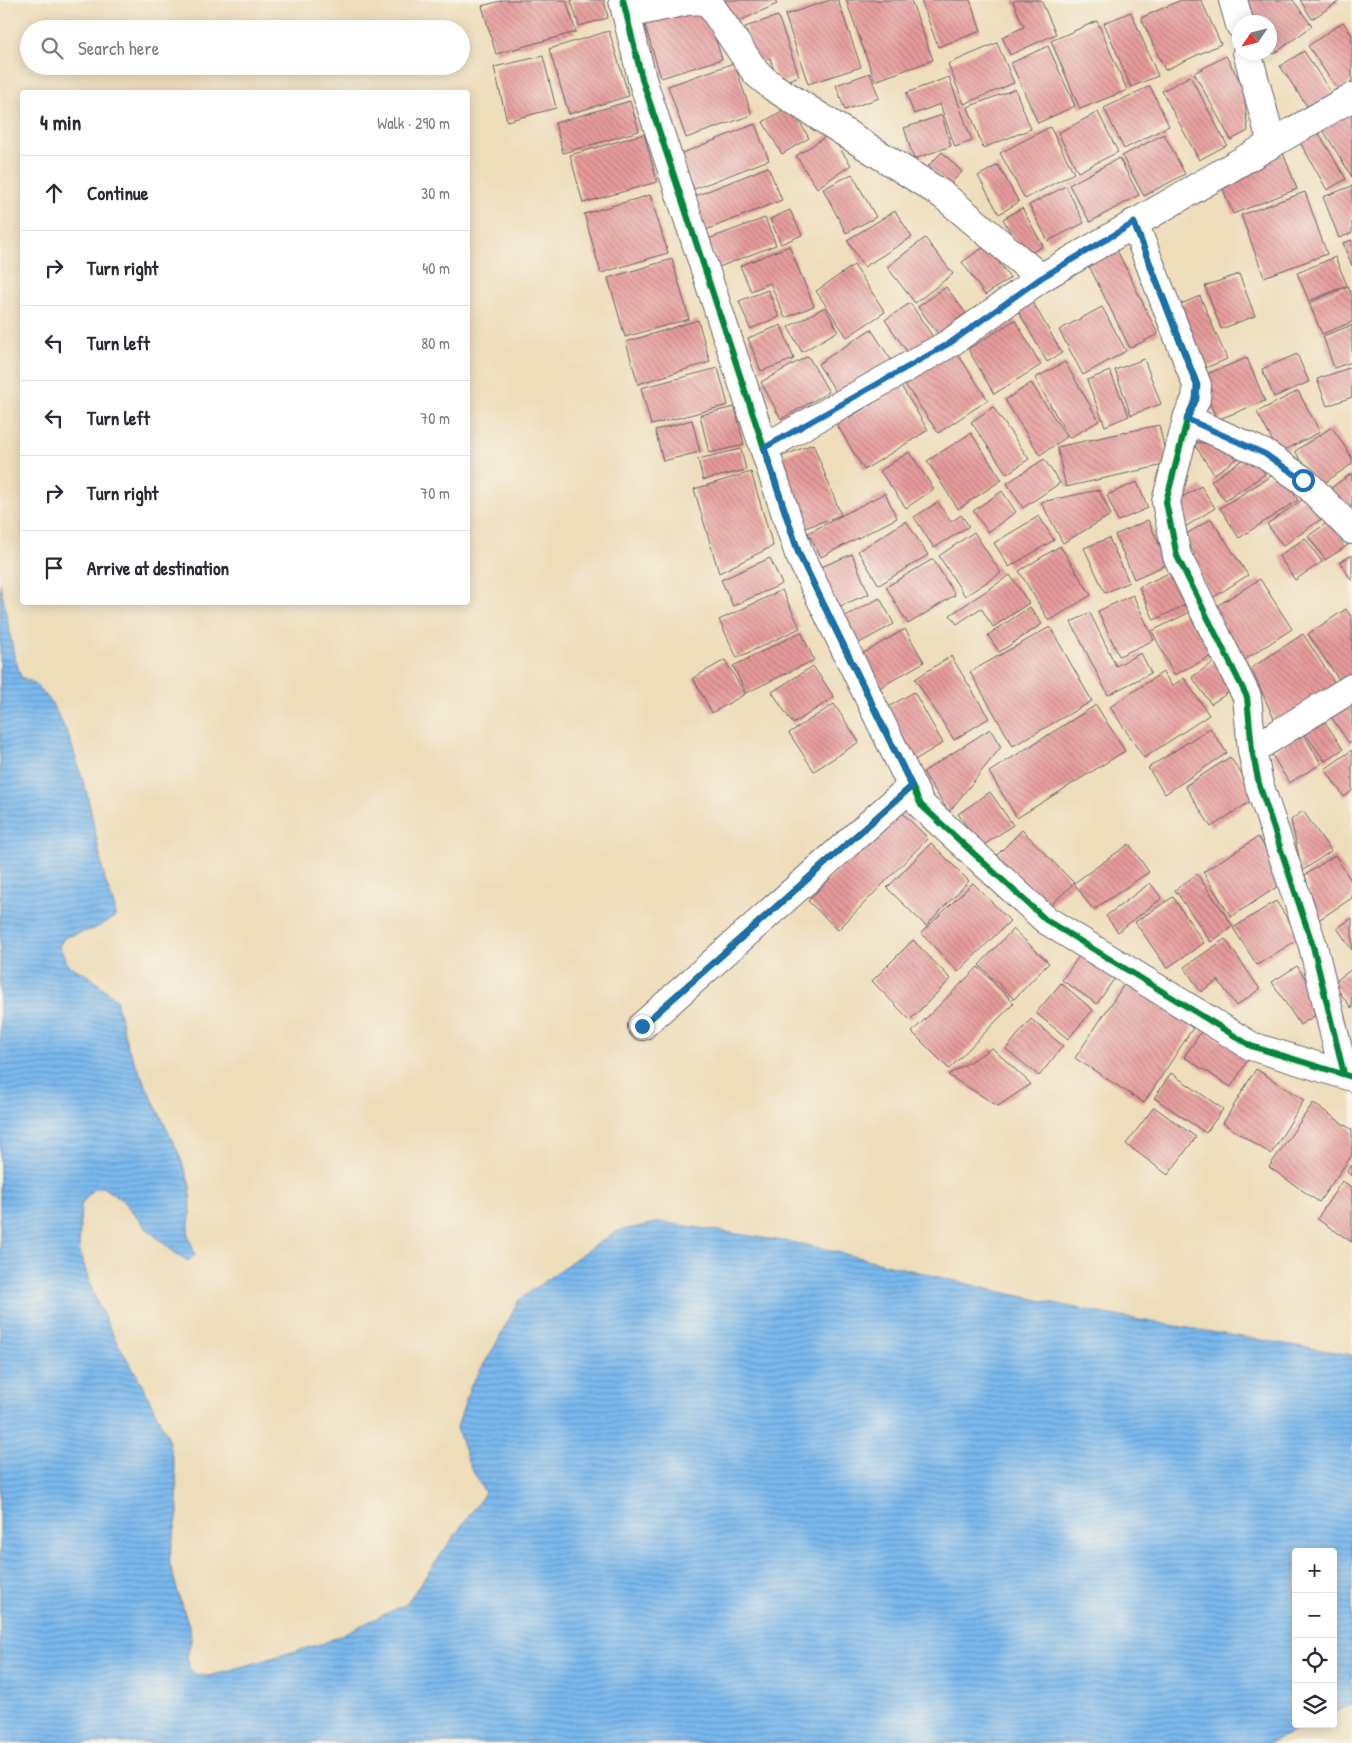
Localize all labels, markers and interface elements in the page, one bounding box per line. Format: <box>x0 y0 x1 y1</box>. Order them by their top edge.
north arrow <box>1232 15 1277 60</box>
search box <box>20 20 470 75</box>
icon: search <box>38 34 66 62</box>
text: Search here <box>78 35 159 61</box>
text: 4 min <box>40 108 81 137</box>
text: Walk · 290 m <box>377 112 450 134</box>
icon: ahead <box>40 179 68 207</box>
text: Continue <box>87 180 148 206</box>
text: 30 m <box>421 182 450 204</box>
icon: right <box>40 254 68 282</box>
text: Turn right <box>87 255 158 281</box>
text: 40 m <box>422 257 450 279</box>
icon: left <box>40 329 68 357</box>
text: Turn left <box>87 330 150 356</box>
text: 80 m <box>421 332 450 354</box>
icon: left <box>40 404 68 432</box>
text: Turn left <box>87 405 150 431</box>
text: 70 m <box>420 407 450 429</box>
route start <box>1292 469 1315 492</box>
icon: right <box>40 479 68 507</box>
text: Turn right <box>87 480 158 506</box>
text: 70 m <box>420 482 450 504</box>
icon: arrive <box>40 554 68 582</box>
text: Arrive at destination <box>87 555 229 581</box>
route end <box>631 1015 654 1038</box>
map controls <box>1292 1548 1337 1728</box>
button: + <box>1292 1548 1337 1593</box>
button: − <box>1292 1593 1337 1638</box>
button: locate <box>1292 1638 1337 1683</box>
button: layers <box>1292 1683 1337 1728</box>

